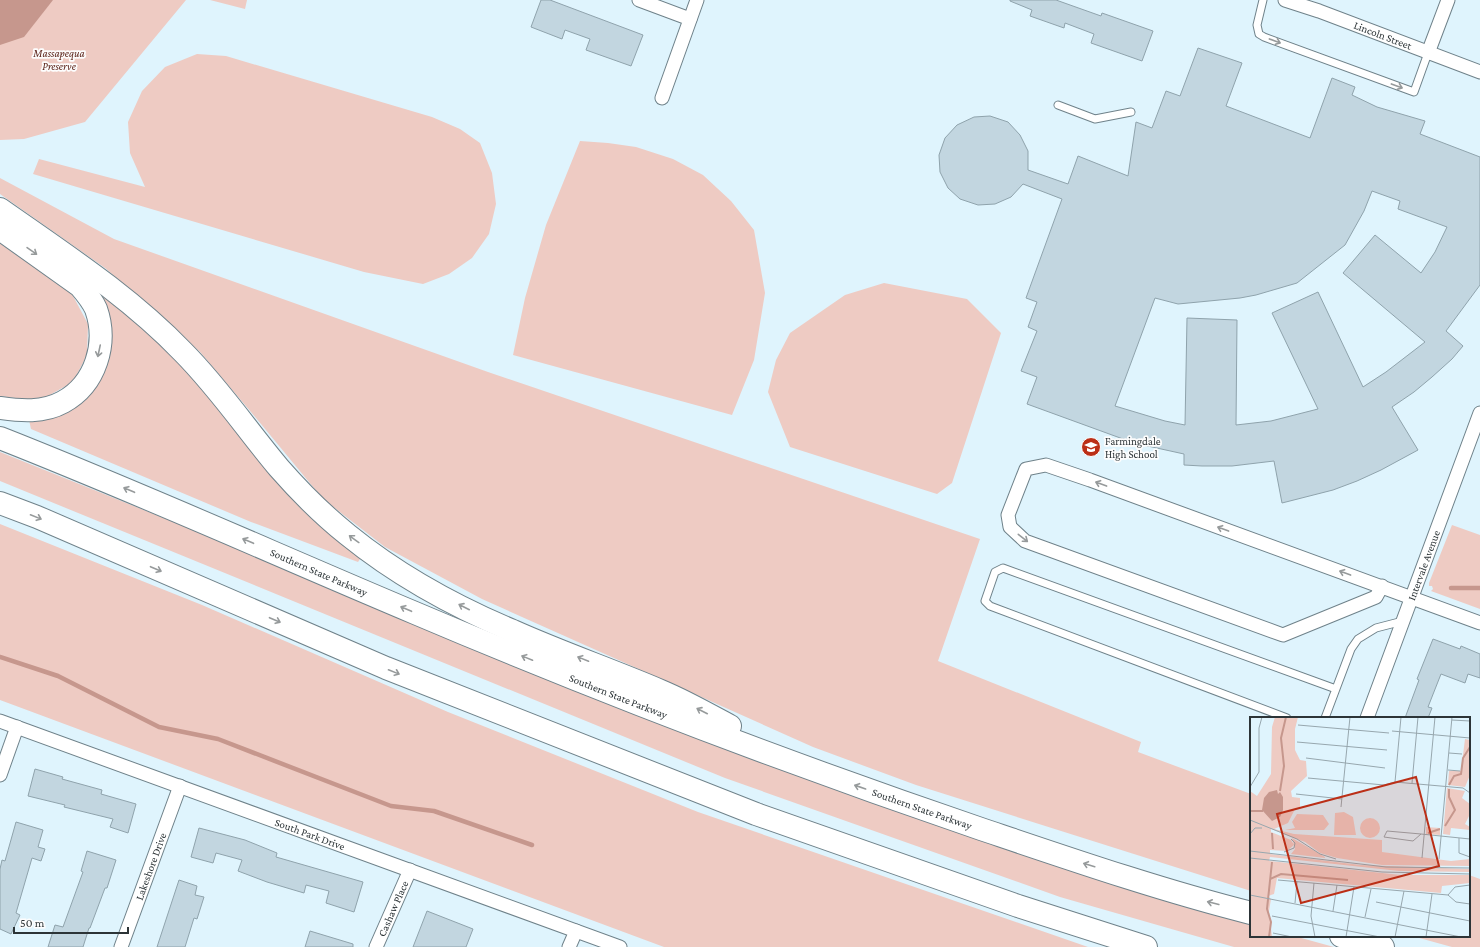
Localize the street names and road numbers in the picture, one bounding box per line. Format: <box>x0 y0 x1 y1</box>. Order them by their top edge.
street label: Lincoln Street <box>1352 19 1414 52</box>
street label: Intervale Avenue <box>1405 528 1442 602</box>
street label: Southern State Parkway <box>269 546 370 600</box>
street label: Southern State Parkway <box>567 671 670 722</box>
street label: Southern State Parkway <box>871 786 974 833</box>
street label: South Park Drive <box>273 816 347 852</box>
street label: Lakeshore Drive <box>133 831 168 902</box>
street label: Cashaw Place <box>375 879 411 938</box>

